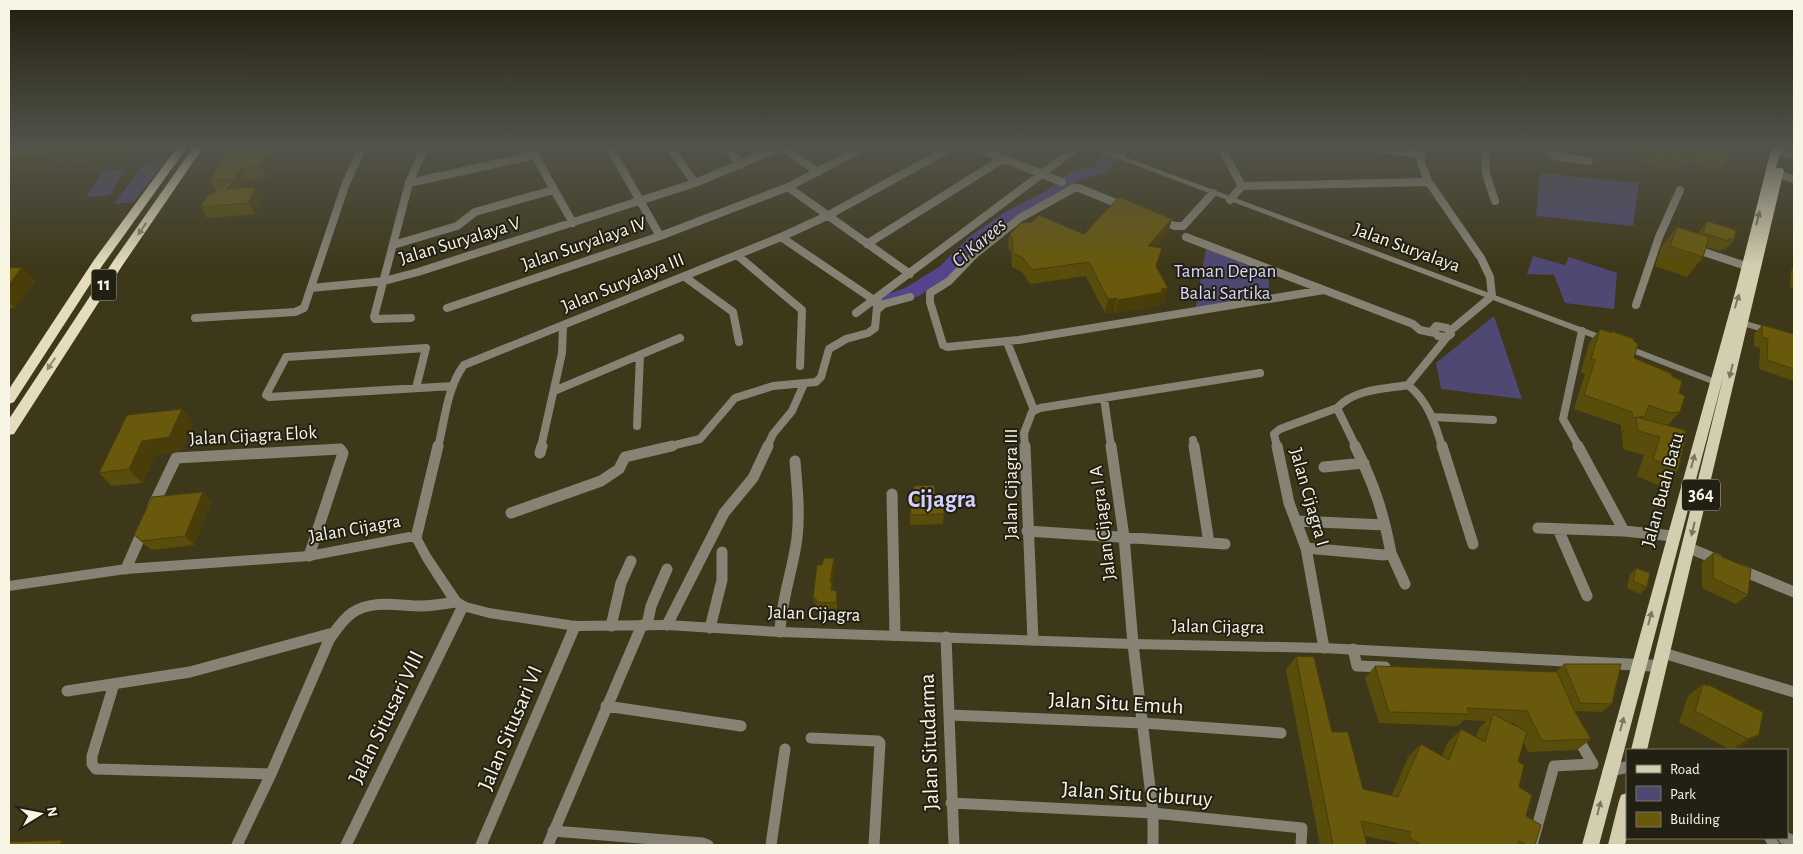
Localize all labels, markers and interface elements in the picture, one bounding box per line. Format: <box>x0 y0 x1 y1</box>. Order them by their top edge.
one-way arrow <box>1754 211 1762 226</box>
street label: Jalan Suryalaya V <box>397 213 523 268</box>
street label: Jalan Suryalaya IV <box>519 214 649 274</box>
water label: Ci Karees <box>948 214 1010 271</box>
street label: Jalan Suryalaya <box>1351 220 1463 276</box>
one-way arrow <box>137 223 147 236</box>
street label: Jalan Suryalaya III <box>559 250 687 316</box>
park label: Taman Depan Balai Sartika <box>1174 262 1276 303</box>
road number: 11 <box>92 270 116 300</box>
one-way arrow <box>1733 293 1741 308</box>
one-way arrow <box>46 357 56 371</box>
one-way arrow <box>1727 363 1735 378</box>
street label: Jalan Cijagra Elok <box>189 423 318 449</box>
street label: Jalan Cijagra III <box>1002 428 1021 540</box>
street label: Jalan Buah Batu <box>1639 431 1687 549</box>
street label: Jalan Cijagra I <box>1286 446 1332 548</box>
one-way arrow <box>1689 454 1697 469</box>
street label: Jalan Cijagra I A <box>1087 465 1119 581</box>
road number: 364 <box>1682 480 1720 510</box>
district label: Cijagra <box>908 488 976 512</box>
street label: Jalan Cijagra <box>308 512 403 546</box>
one-way arrow <box>1689 521 1697 536</box>
street label: Jalan Cijagra <box>767 603 861 625</box>
one-way arrow <box>1647 611 1655 626</box>
street label: Jalan Cijagra <box>1171 617 1265 637</box>
street label: Jalan Situsari VIII <box>344 647 428 787</box>
street label: Jalan Situsari VI <box>474 662 546 794</box>
street label: Jalan Situdarma <box>916 673 942 811</box>
street label: Jalan Situ Emuh <box>1048 688 1184 718</box>
one-way arrow <box>1618 717 1626 732</box>
legend <box>1626 749 1788 839</box>
text: Road <box>1670 762 1700 777</box>
street label: Jalan Situ Ciburuy <box>1061 778 1214 810</box>
text: Park <box>1670 787 1696 802</box>
north arrow <box>15 789 65 839</box>
one-way arrow <box>1595 801 1603 816</box>
text: N <box>44 806 60 818</box>
text: Building <box>1670 812 1720 827</box>

